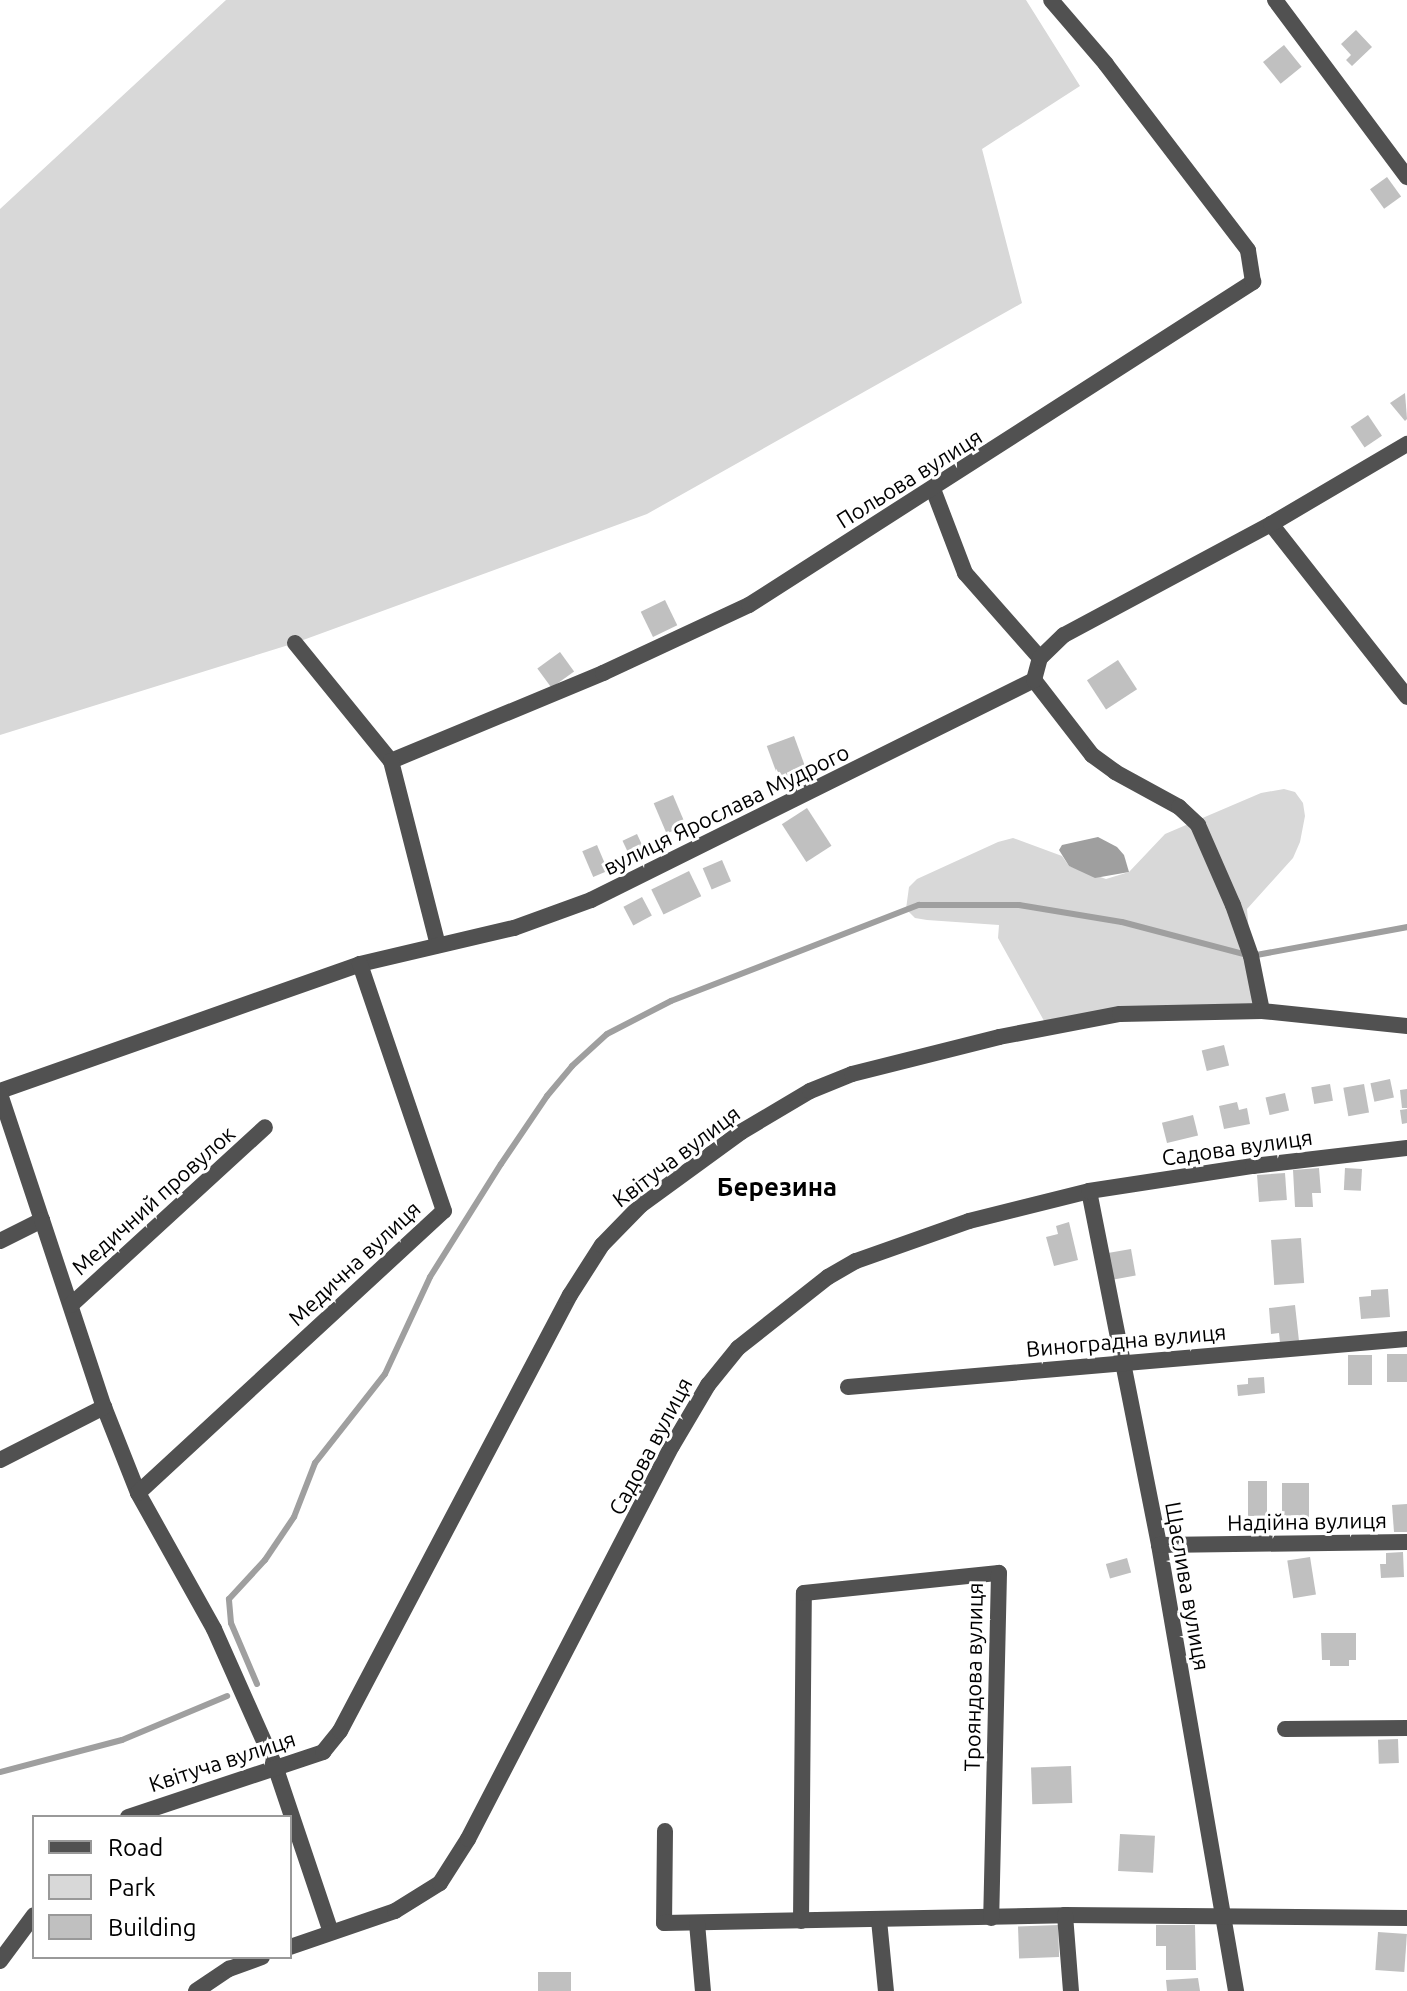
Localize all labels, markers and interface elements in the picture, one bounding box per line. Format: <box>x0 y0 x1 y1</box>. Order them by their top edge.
street label: Польова вулиця <box>831 423 987 533</box>
street label: вулиця Ярослава Мудрого <box>599 738 853 880</box>
street label: Квітуча вулиця <box>607 1100 745 1212</box>
street label: Медичний провулок <box>66 1120 240 1280</box>
street label: Садова вулиця <box>1160 1123 1314 1171</box>
district label: Березина <box>717 1171 837 1203</box>
street label: Медична вулиця <box>283 1195 425 1331</box>
street label: Виноградна вулиця <box>1025 1318 1227 1362</box>
street label: Садова вулиця <box>603 1373 697 1519</box>
street label: Щаслива вулиця <box>1160 1500 1216 1672</box>
street label: Надійна вулиця <box>1227 1506 1387 1536</box>
street label: Трояндова вулиця <box>958 1582 988 1772</box>
street label: Квітуча вулиця <box>145 1725 299 1797</box>
legend <box>32 1815 292 1959</box>
text: Road <box>108 1834 163 1861</box>
text: Park <box>108 1874 156 1901</box>
text: Building <box>108 1914 196 1941</box>

